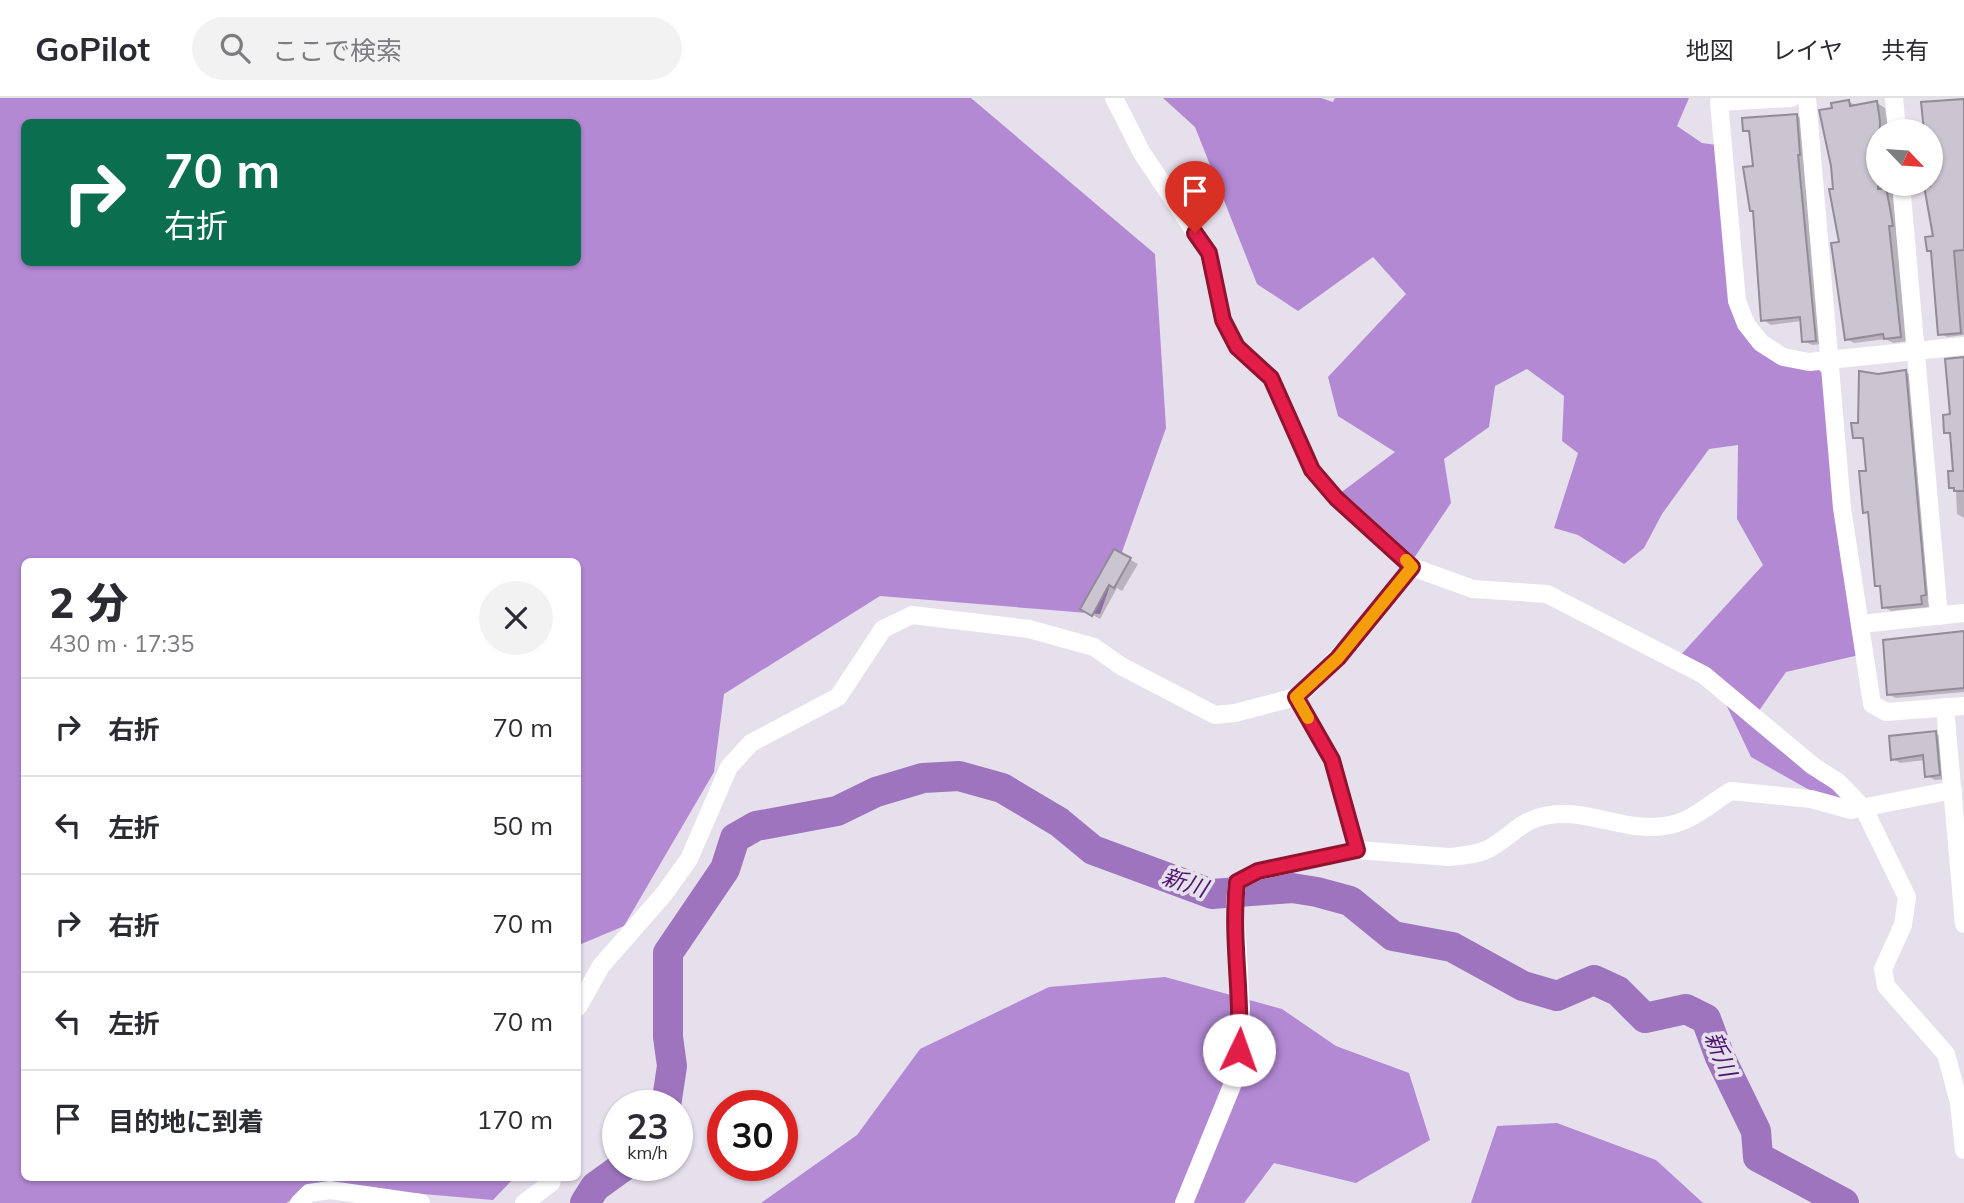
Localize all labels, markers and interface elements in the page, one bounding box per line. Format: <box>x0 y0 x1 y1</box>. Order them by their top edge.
search box <box>192 17 682 80</box>
text: GoPilot <box>35 28 150 69</box>
icon: search <box>216 29 254 67</box>
text: ここで検索 <box>272 34 402 67</box>
text: 地図 <box>1686 35 1734 65</box>
text: レイヤ <box>1772 35 1843 65</box>
text: 共有 <box>1881 35 1929 65</box>
north arrow <box>1866 119 1942 196</box>
map controls <box>1866 119 1943 196</box>
text: 70 m <box>164 139 280 200</box>
icon: right <box>49 147 140 238</box>
pin <box>1165 161 1225 233</box>
icon: arrive <box>1176 172 1214 210</box>
text: 右折 <box>164 205 228 245</box>
text: 2 分 <box>49 576 128 629</box>
button: close <box>479 581 553 655</box>
text: 430 m · 17:35 <box>49 629 194 658</box>
icon: right <box>49 708 87 746</box>
text: 70 m <box>492 711 553 744</box>
text: 右折 <box>108 713 160 746</box>
icon: left <box>49 806 87 844</box>
text: 50 m <box>492 809 553 842</box>
text: 左折 <box>108 811 160 844</box>
water label: 新川 <box>1159 861 1214 904</box>
icon: right <box>49 904 87 942</box>
text: 70 m <box>492 907 553 940</box>
text: 右折 <box>108 909 160 942</box>
icon: left <box>49 1002 87 1040</box>
text: 70 m <box>492 1005 553 1038</box>
text: 左折 <box>108 1007 160 1040</box>
position arrow <box>1202 1013 1276 1087</box>
water label: 新川 <box>1699 1027 1744 1084</box>
speed limit sign: 30 <box>707 1090 798 1181</box>
icon: arrive <box>49 1100 87 1138</box>
text: 170 m <box>477 1103 553 1136</box>
text: 23 <box>626 1104 669 1148</box>
text: 目的地に到着 <box>108 1105 264 1138</box>
text: km/h <box>627 1141 668 1164</box>

